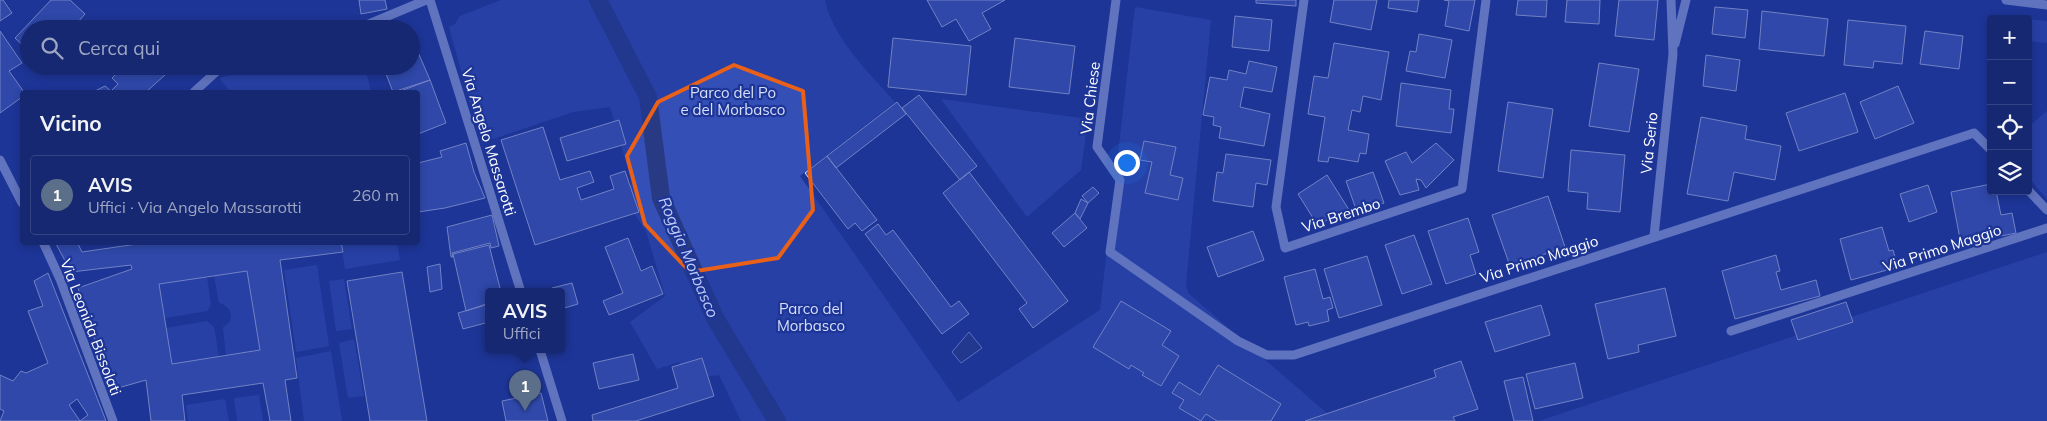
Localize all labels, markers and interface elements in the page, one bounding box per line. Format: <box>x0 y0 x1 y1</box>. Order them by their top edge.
map controls <box>1987 15 2032 195</box>
button: + <box>1987 15 2032 60</box>
search box <box>20 20 420 75</box>
icon: search <box>38 34 66 62</box>
text: Cerca qui <box>78 36 160 60</box>
street label: Via Chiese <box>1076 60 1104 136</box>
button: − <box>1987 60 2032 105</box>
street label: Via Angelo Massarotti <box>457 66 521 218</box>
park label: Parco del Po e del Morbasco <box>681 83 785 119</box>
button: locate <box>1987 105 2032 150</box>
text: Vicino <box>40 110 102 136</box>
street label: Via Serio <box>1636 111 1662 175</box>
your location <box>1114 150 1140 176</box>
button: layers <box>1987 150 2032 195</box>
text: AVIS <box>88 173 132 197</box>
text: 1 <box>52 185 62 205</box>
text: 260 m <box>352 185 399 205</box>
water label: Roggia Morbasco <box>654 193 724 321</box>
street label: Via Brembo <box>1299 193 1383 237</box>
text: Uffici · Via Angelo Massarotti <box>88 197 302 217</box>
street label: Via Primo Maggio <box>1880 220 2004 276</box>
street label: Via Primo Maggio <box>1477 231 1601 287</box>
street label: Via Leonida Bissolati <box>56 256 126 398</box>
popup <box>485 288 565 353</box>
text: AVIS <box>503 299 547 323</box>
park label: Parco del Morbasco <box>777 299 845 335</box>
text: Uffici <box>503 323 541 343</box>
pin: 1 <box>509 370 541 411</box>

